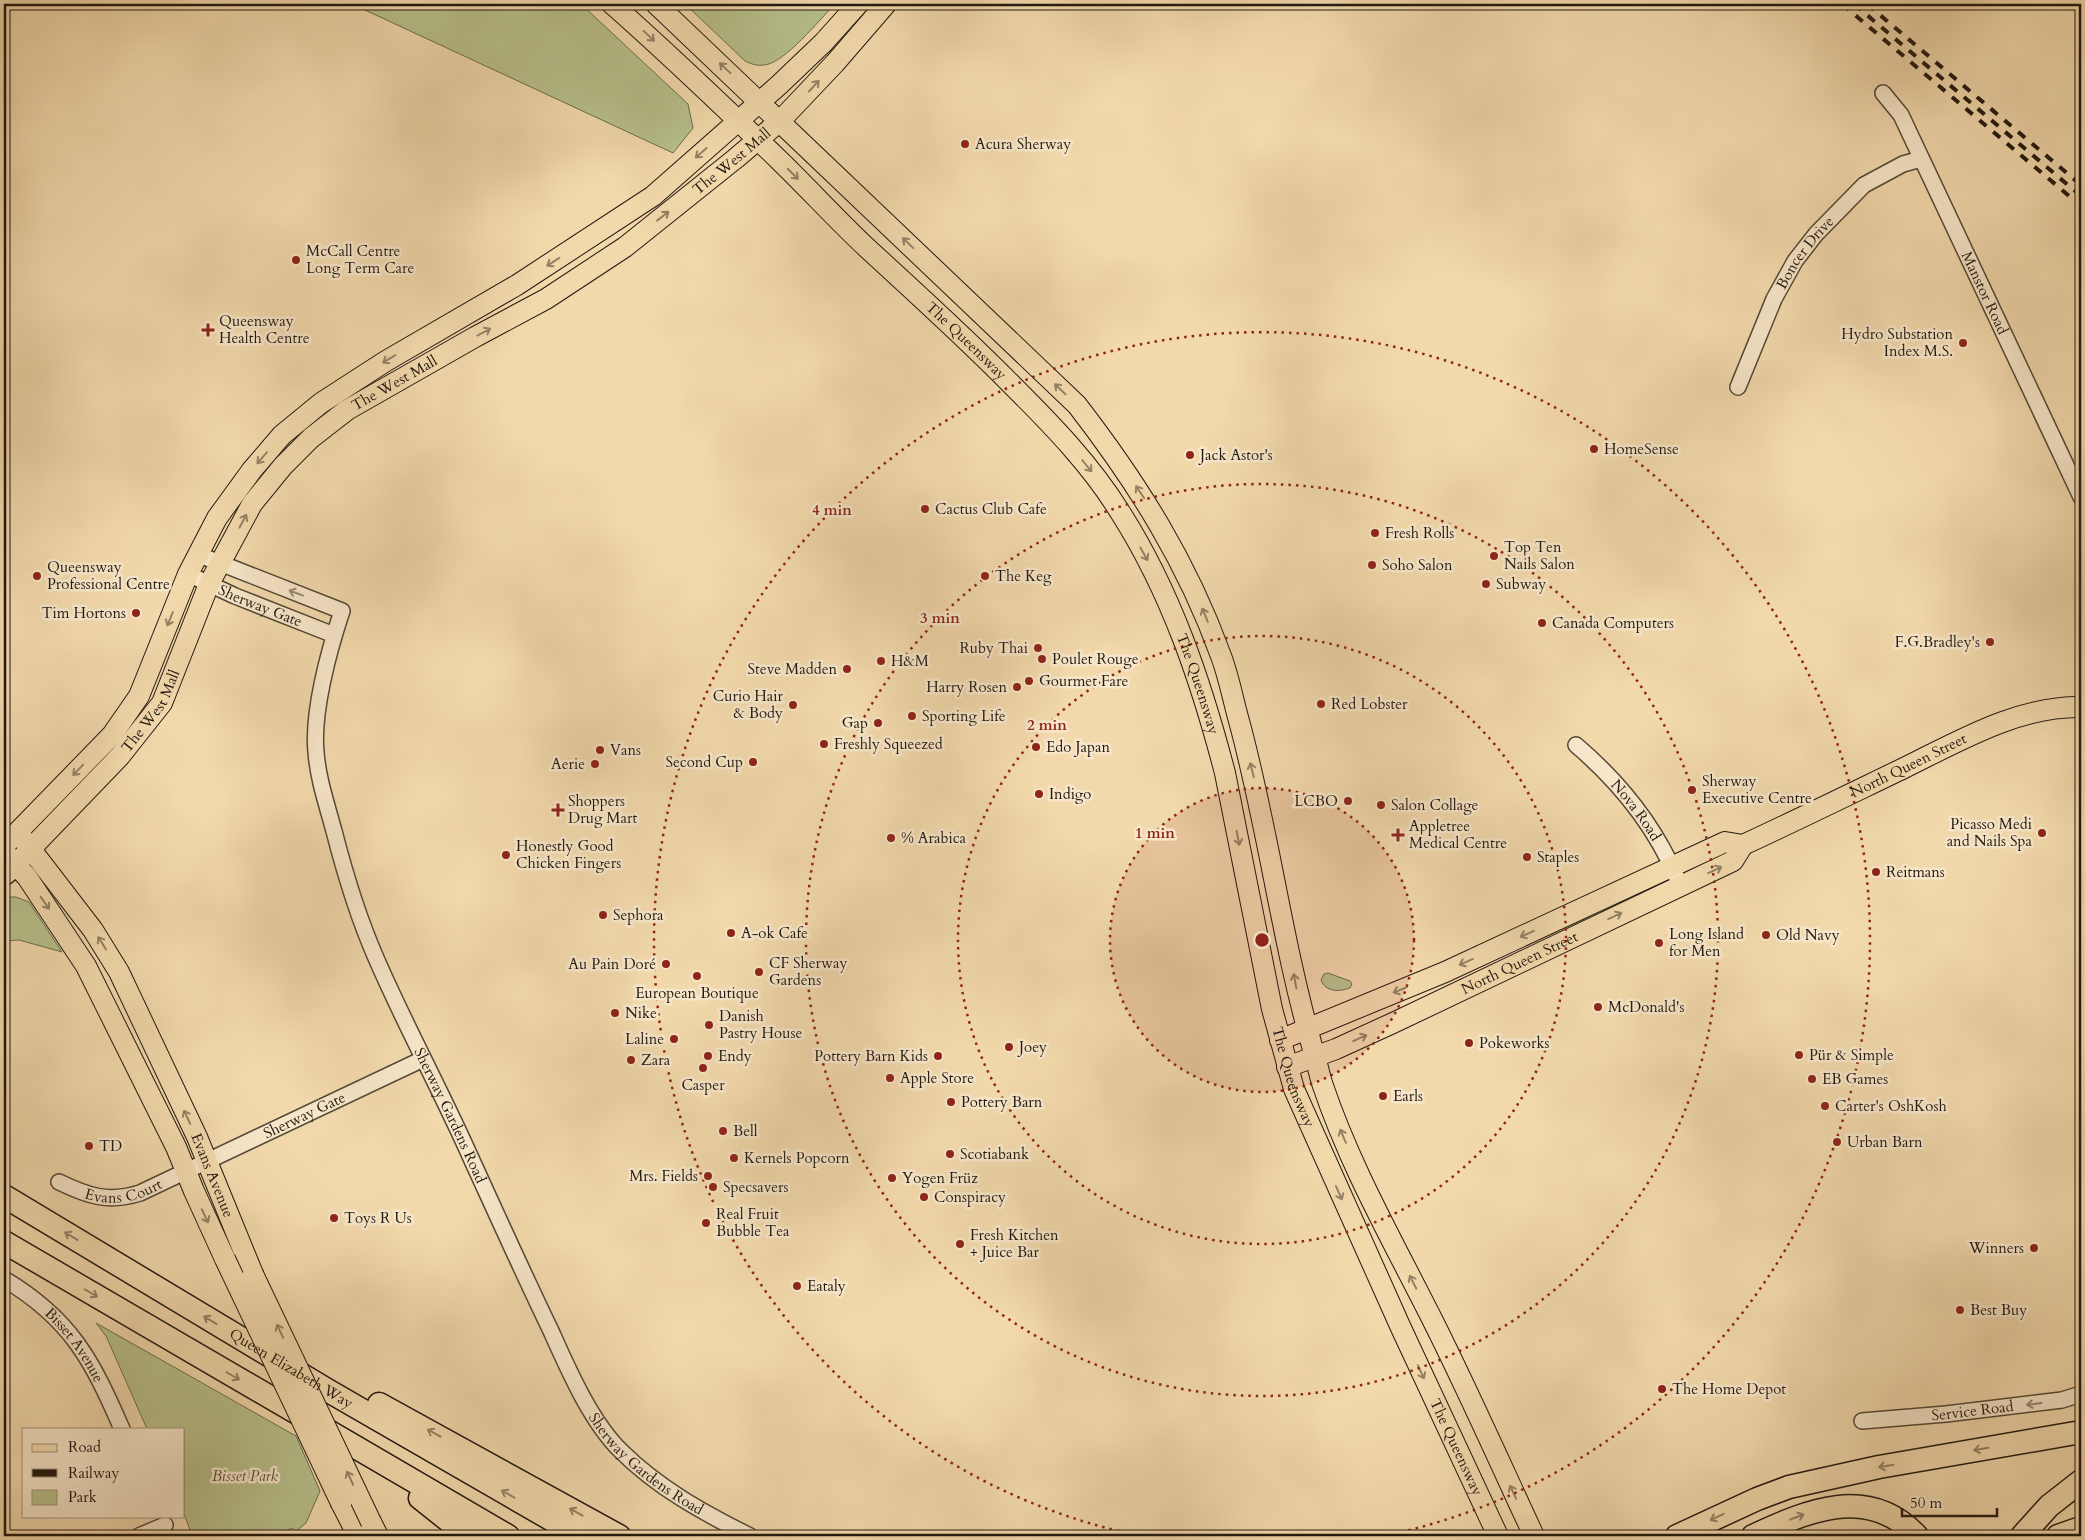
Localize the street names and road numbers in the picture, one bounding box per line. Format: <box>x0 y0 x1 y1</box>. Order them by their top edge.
street label: The West Mall <box>688 123 775 199</box>
street label: Boncer Drive <box>1771 212 1838 293</box>
street label: Manstor Road <box>1957 248 2013 338</box>
street label: The Queensway <box>922 297 1011 384</box>
street label: The West Mall <box>348 351 441 415</box>
street label: Sherway Gate <box>215 580 305 632</box>
street label: The Queensway <box>1172 631 1224 737</box>
street label: The West Mall <box>117 666 184 757</box>
street label: North Queen Street <box>1847 728 1970 802</box>
street label: Nova Road <box>1607 775 1666 845</box>
street label: North Queen Street <box>1458 926 1581 999</box>
street label: The Queensway <box>1267 1024 1320 1130</box>
street label: Sherway Gardens Road <box>410 1044 491 1186</box>
street label: Sherway Gate <box>260 1087 349 1143</box>
street label: Evans Avenue <box>186 1130 239 1221</box>
street label: Evans Court <box>82 1174 166 1208</box>
street label: Bisset Avenue <box>41 1303 109 1386</box>
street label: Queen Elizabeth Way <box>226 1324 357 1413</box>
street label: The Queensway <box>1425 1395 1488 1499</box>
street label: Service Road <box>1931 1396 2015 1425</box>
street label: Sherway Gardens Road <box>584 1409 707 1519</box>

